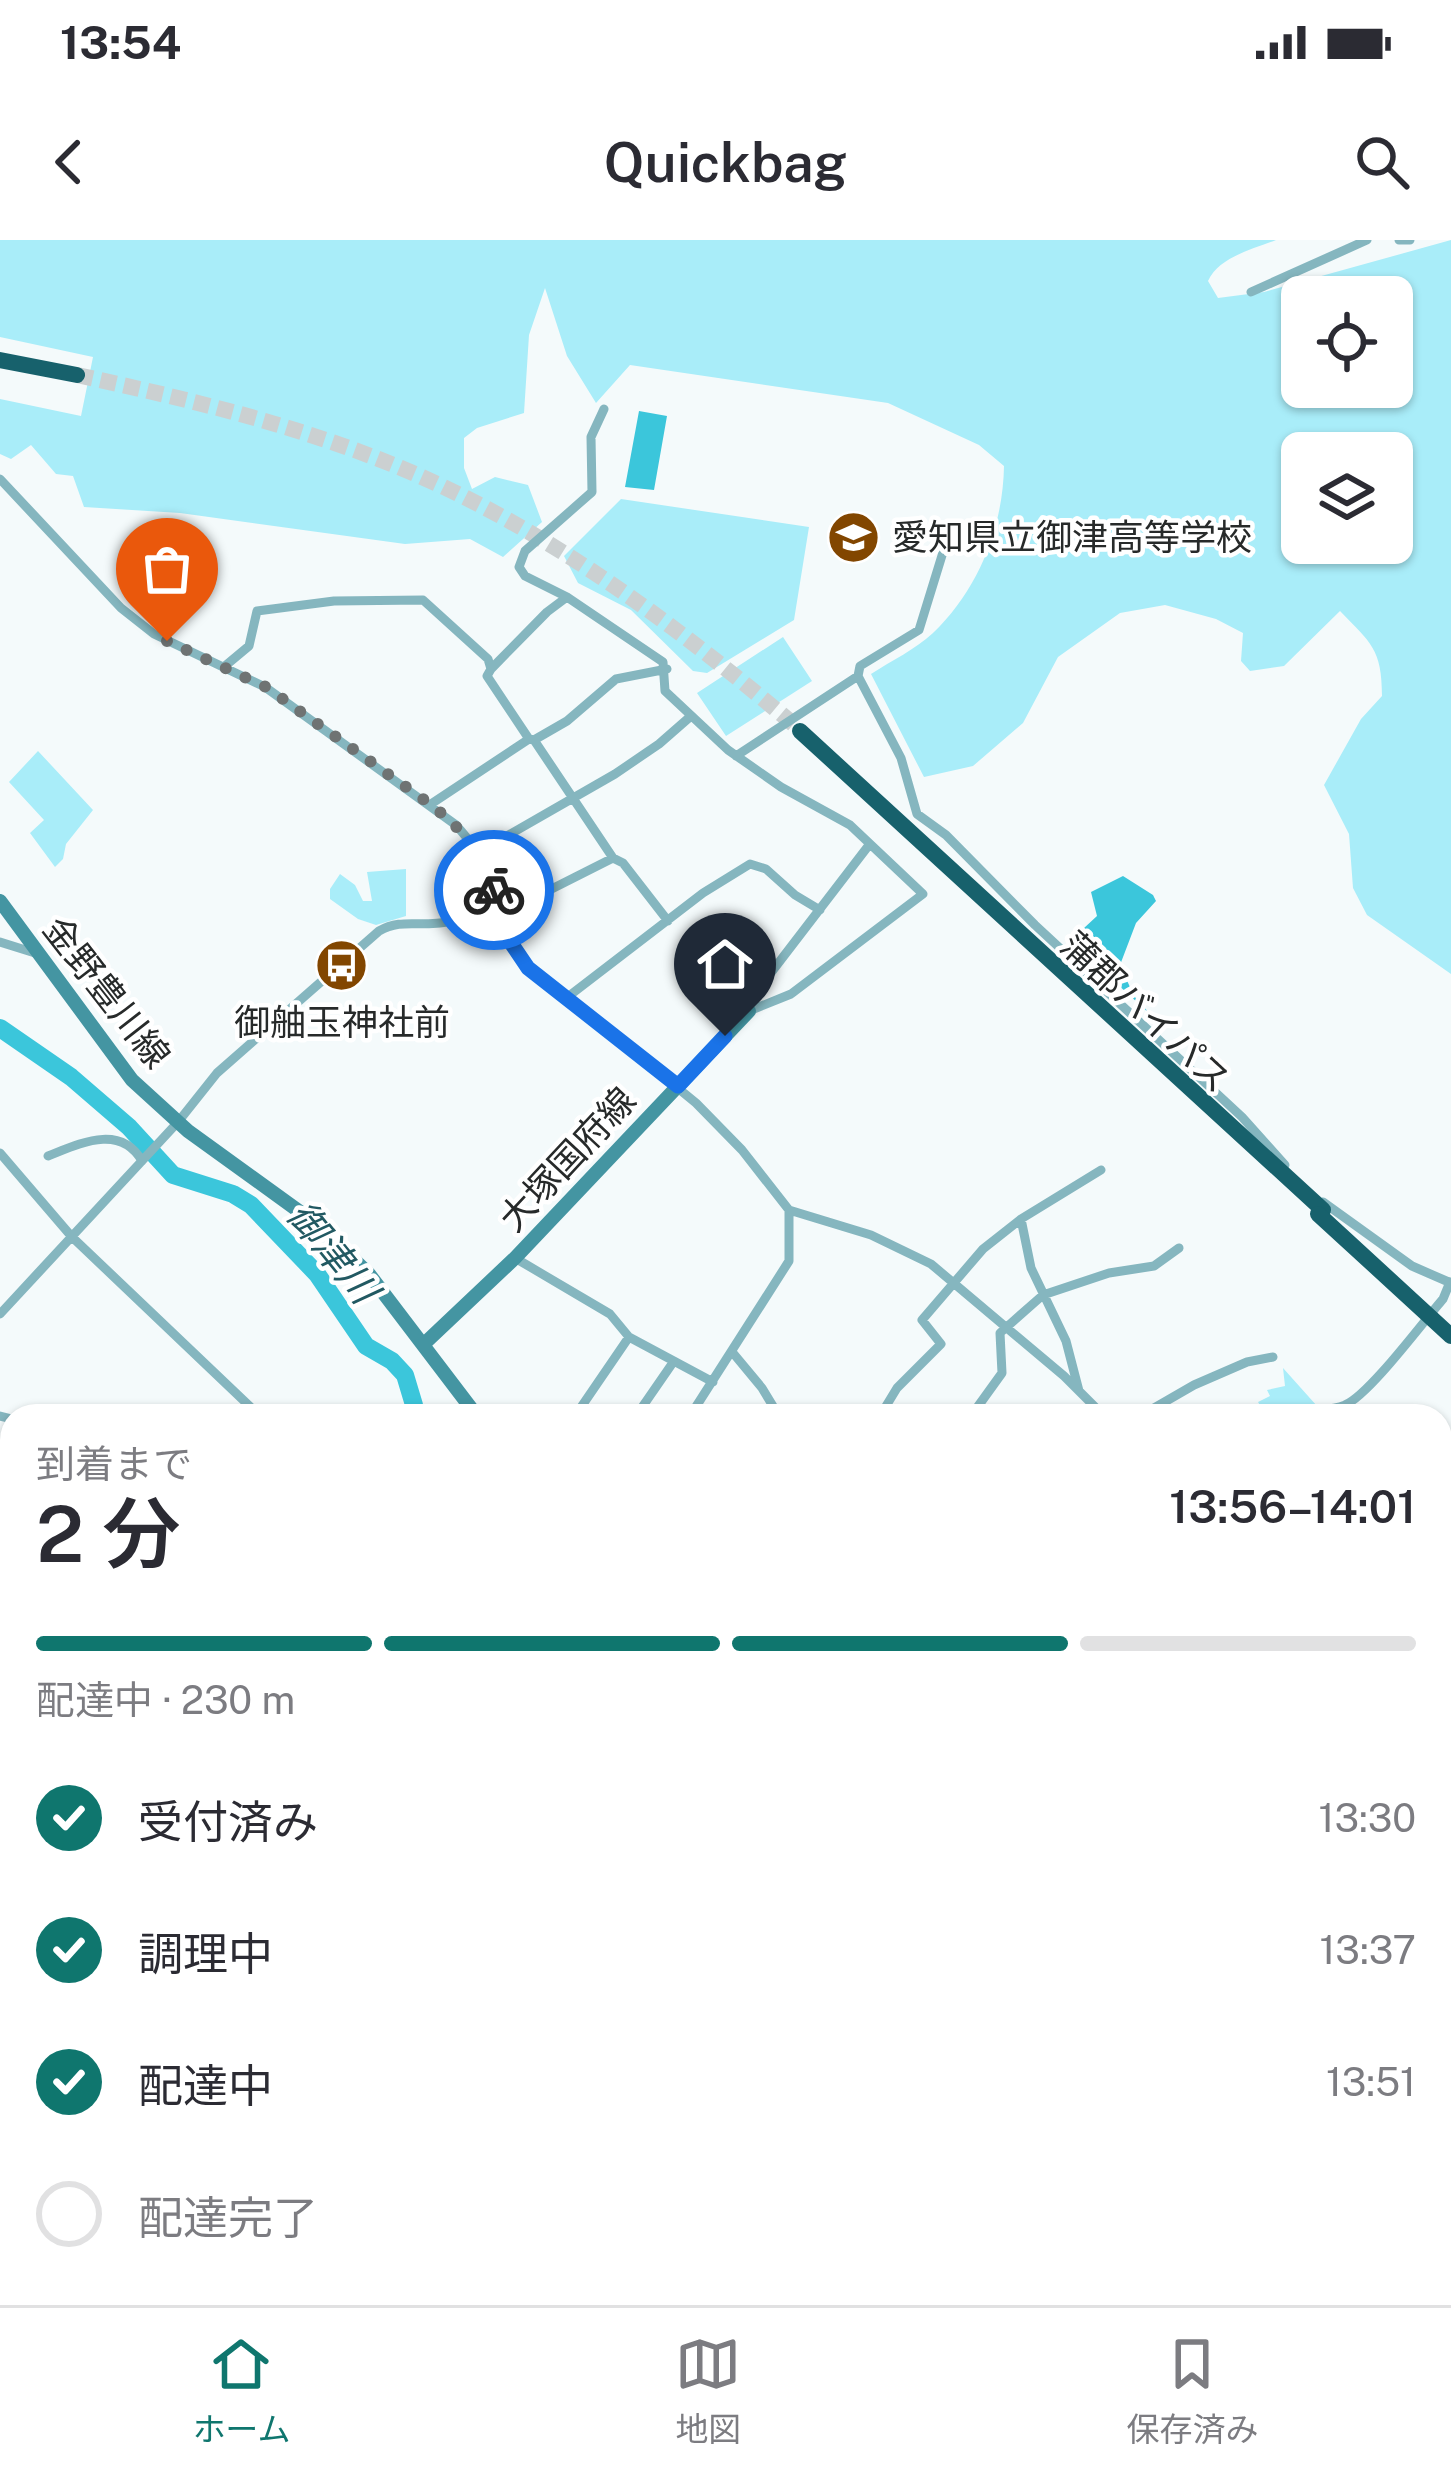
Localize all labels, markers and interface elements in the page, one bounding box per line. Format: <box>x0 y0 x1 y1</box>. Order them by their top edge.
text: 13:54 <box>60 16 181 69</box>
icon: back <box>36 129 102 195</box>
icon: search <box>1349 129 1415 195</box>
text: Quickbag <box>604 131 847 194</box>
map controls <box>1281 276 1413 564</box>
button: locate <box>1281 276 1413 408</box>
button: layers <box>1281 432 1413 564</box>
school or university icon: 愛知県立御津高等学校 <box>825 509 881 565</box>
place label: 愛知県立御津高等学校 <box>892 516 1252 558</box>
pin <box>116 518 218 641</box>
icon: bag <box>134 536 200 602</box>
courier <box>434 830 554 950</box>
icon: bike <box>461 857 527 923</box>
street label: 金野豊川線 <box>35 908 179 1076</box>
pin <box>674 913 776 1036</box>
street label: 蒲郡バイパス <box>1053 923 1239 1101</box>
icon: home <box>692 931 758 997</box>
bus stop icon: 御舳玉神社前 <box>314 938 370 994</box>
place label: 御舳玉神社前 <box>234 1001 450 1043</box>
street label: 大塚国府線 <box>490 1079 644 1239</box>
water label: 御津川 <box>278 1192 390 1315</box>
text: 到着まで <box>36 1441 192 1487</box>
text: 13:56–14:01 <box>1169 1480 1416 1533</box>
text: 2 分 <box>36 1488 180 1580</box>
text: 配達中 · 230 m <box>36 1677 295 1723</box>
icon: check <box>36 1785 102 1851</box>
text: 受付済み <box>138 1795 318 1848</box>
text: 13:30 <box>1319 1795 1416 1841</box>
icon: check <box>36 1917 102 1983</box>
text: 調理中 <box>138 1927 273 1980</box>
text: 13:37 <box>1319 1927 1416 1973</box>
icon: check <box>36 2049 102 2115</box>
text: 配達中 <box>138 2059 273 2112</box>
text: 13:51 <box>1326 2059 1416 2105</box>
text: 配達完了 <box>138 2191 318 2244</box>
tab: ホーム <box>192 2331 291 2451</box>
tab: 地図 <box>675 2331 741 2451</box>
tab: 保存済み <box>1126 2331 1258 2451</box>

